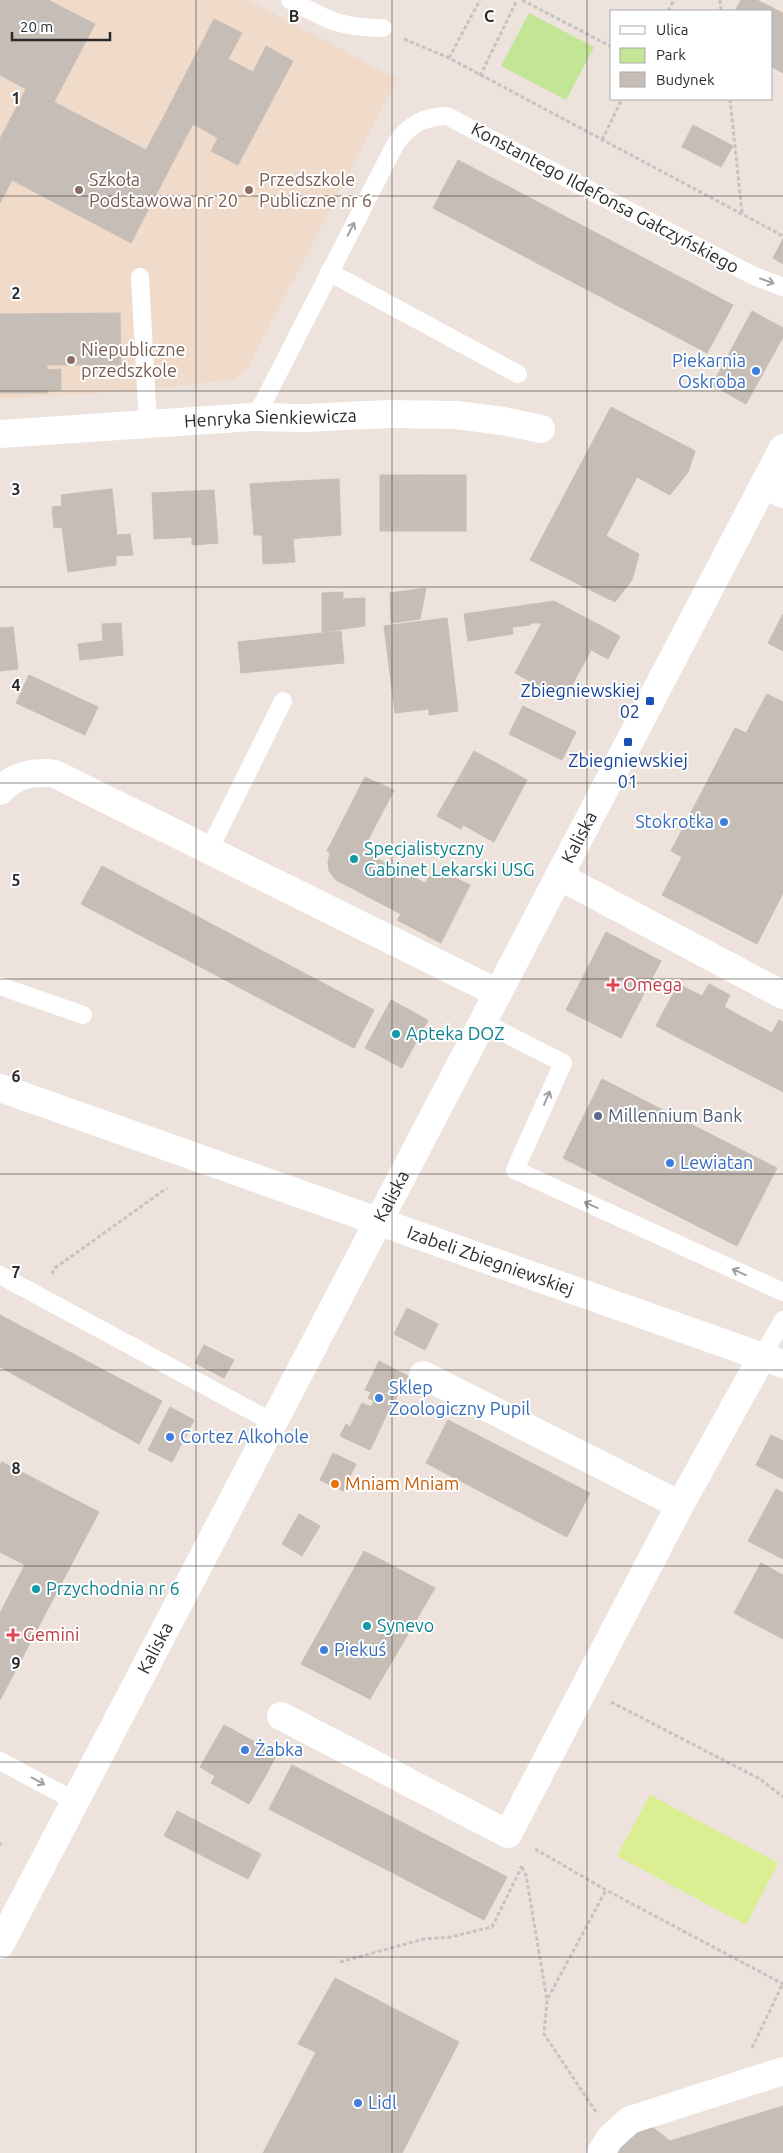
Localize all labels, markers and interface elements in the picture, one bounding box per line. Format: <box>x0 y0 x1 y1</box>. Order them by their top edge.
text: B <box>289 7 299 25</box>
text: C <box>484 7 494 25</box>
scale bar <box>12 10 110 42</box>
legend <box>610 10 773 100</box>
text: 20 m <box>20 18 53 35</box>
text: Ulica <box>656 21 688 38</box>
text: Park <box>656 46 686 63</box>
text: Budynek <box>656 71 715 88</box>
text: 1 <box>11 89 21 107</box>
street label: Konstantego Ildefonsa Gałczyńskiego <box>468 118 743 276</box>
place label: Szkoła Podstawowa nr 20 <box>89 169 238 210</box>
place label: Przedszkole Publiczne nr 6 <box>259 169 372 210</box>
marker: Szkoła Podstawowa nr 20 <box>73 184 85 196</box>
marker: Przedszkole Publiczne nr 6 <box>243 184 255 196</box>
one-way arrow <box>347 222 356 237</box>
one-way arrow <box>759 277 774 286</box>
text: 2 <box>11 284 21 302</box>
place label: Niepubliczne przedszkole <box>81 339 185 380</box>
place label: Piekarnia Oskroba <box>672 350 746 391</box>
marker: Niepubliczne przedszkole <box>65 354 77 366</box>
marker: Piekarnia Oskroba <box>750 365 762 377</box>
street label: Henryka Sienkiewicza <box>183 405 357 431</box>
text: 3 <box>11 480 21 498</box>
text: 4 <box>11 676 21 694</box>
place label: Zbiegniewskiej 02 <box>520 680 640 721</box>
marker: Zbiegniewskiej 02 <box>644 695 656 707</box>
marker: Zbiegniewskiej 01 <box>622 736 634 748</box>
place label: Zbiegniewskiej 01 <box>568 750 688 791</box>
street label: Kaliska <box>557 808 600 866</box>
place label: Stokrotka <box>635 811 714 831</box>
marker: Stokrotka <box>718 816 730 828</box>
place label: Specjalistyczny Gabinet Lekarski USG <box>364 838 535 879</box>
marker: Specjalistyczny Gabinet Lekarski USG <box>348 853 360 865</box>
text: 5 <box>11 871 21 889</box>
place label: Omega <box>623 974 682 994</box>
marker: Omega <box>607 979 619 991</box>
place label: Apteka DOZ <box>406 1023 505 1043</box>
marker: Apteka DOZ <box>390 1028 402 1040</box>
text: 6 <box>11 1067 21 1085</box>
one-way arrow <box>543 1091 553 1106</box>
place label: Millennium Bank <box>608 1105 742 1125</box>
marker: Millennium Bank <box>592 1110 604 1122</box>
place label: Lewiatan <box>680 1152 753 1172</box>
marker: Lewiatan <box>664 1157 676 1169</box>
street label: Kaliska <box>369 1167 412 1225</box>
one-way arrow <box>584 1200 599 1209</box>
street label: Izabeli Zbiegniewskiej <box>405 1221 577 1299</box>
text: 7 <box>11 1263 21 1281</box>
one-way arrow <box>732 1267 747 1277</box>
place label: Sklep Zoologiczny Pupil <box>389 1377 531 1418</box>
marker: Sklep Zoologiczny Pupil <box>373 1392 385 1404</box>
place label: Cortez Alkohole <box>180 1426 309 1446</box>
marker: Cortez Alkohole <box>164 1431 176 1443</box>
text: 8 <box>11 1459 21 1477</box>
place label: Mniam Mniam <box>345 1473 459 1493</box>
marker: Mniam Mniam <box>329 1478 341 1490</box>
place label: Przychodnia nr 6 <box>46 1578 180 1598</box>
marker: Przychodnia nr 6 <box>30 1583 42 1595</box>
place label: Synevo <box>377 1615 434 1635</box>
street label: Kaliska <box>133 1618 176 1677</box>
marker: Synevo <box>361 1620 373 1632</box>
place label: Gemini <box>23 1624 79 1644</box>
marker: Gemini <box>7 1629 19 1641</box>
place label: Piekuś <box>334 1639 386 1659</box>
marker: Piekuś <box>318 1644 330 1656</box>
text: 9 <box>11 1654 21 1672</box>
place label: Żabka <box>255 1739 303 1759</box>
marker: Żabka <box>239 1744 251 1756</box>
one-way arrow <box>30 1776 45 1786</box>
place label: Lidl <box>368 2092 397 2112</box>
marker: Lidl <box>352 2097 364 2109</box>

